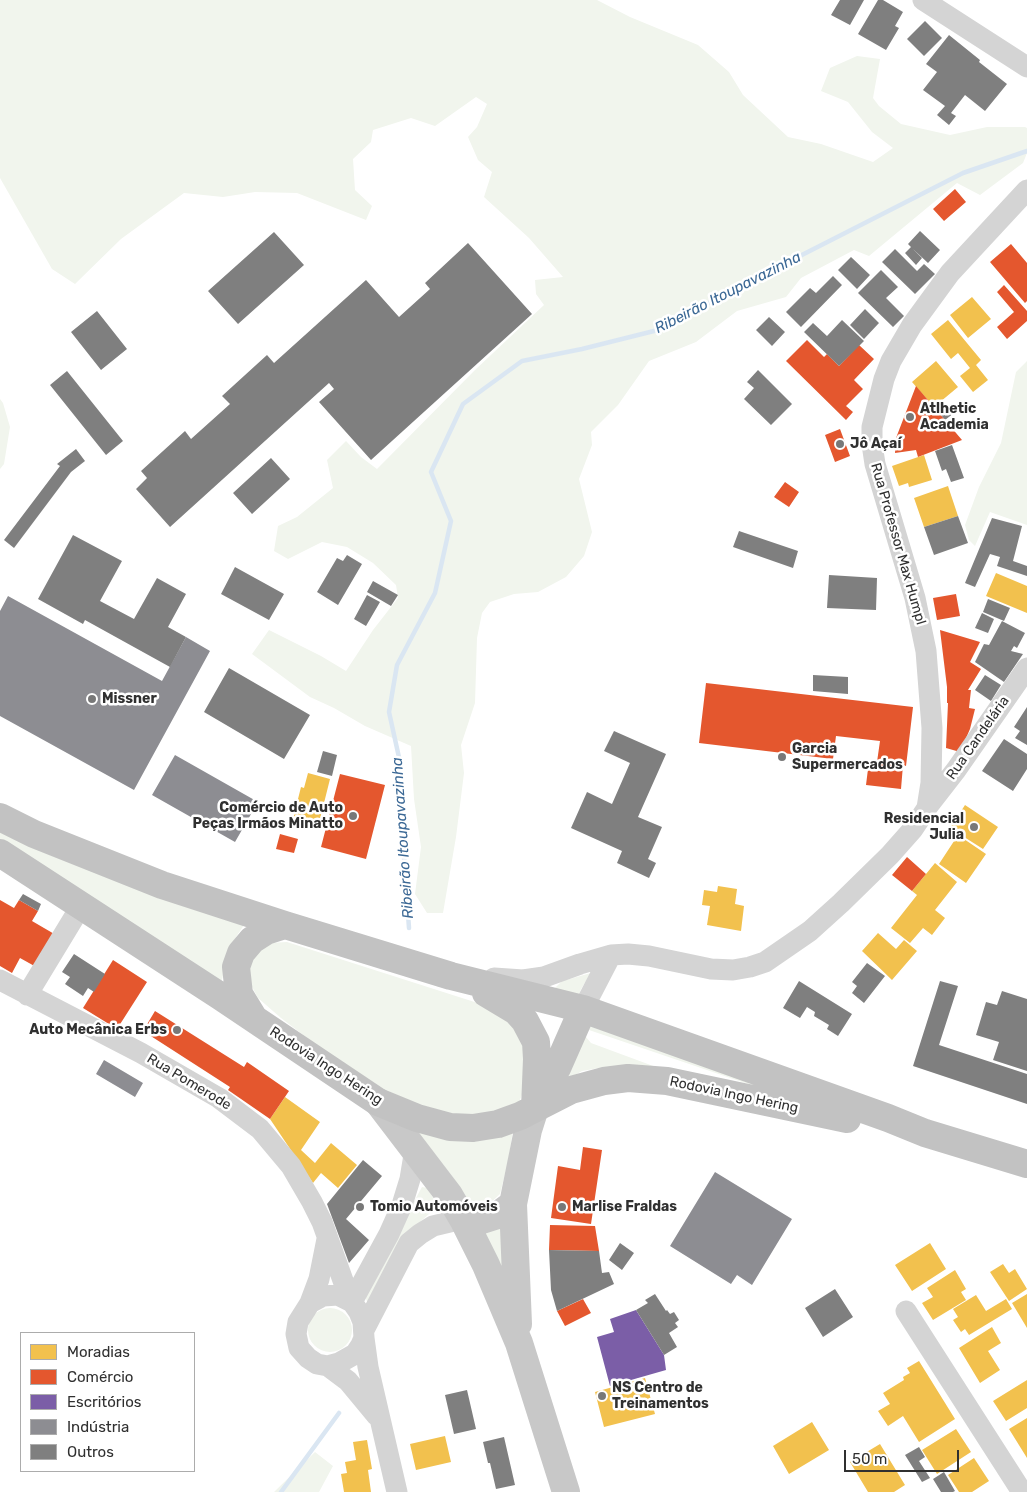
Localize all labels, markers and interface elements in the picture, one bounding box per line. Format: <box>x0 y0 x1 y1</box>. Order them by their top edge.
water label: Ribeirão Itoupavazinha <box>652 248 804 338</box>
place label: Atlhetic Academia <box>920 401 989 434</box>
marker: Atlhetic Academia <box>904 411 916 423</box>
place label: Jô Açaí <box>850 436 901 452</box>
marker: Jô Açaí <box>834 438 846 450</box>
street label: Rua Professor Max Humpl <box>867 461 929 627</box>
place label: Missner <box>102 691 157 707</box>
marker: Missner <box>86 693 98 705</box>
street label: Rua Candelária <box>943 693 1013 783</box>
place label: Garcia Supermercados <box>792 741 903 774</box>
marker: Garcia Supermercados <box>776 751 788 763</box>
water label: Ribeirão Itoupavazinha <box>388 757 418 919</box>
place label: Comércio de Auto Peças Irmãos Minatto <box>192 800 343 832</box>
marker: Comércio de Auto Peças Irmãos Minatto <box>347 810 359 822</box>
place label: Residencial Julia <box>884 811 964 844</box>
marker: Residencial Julia <box>968 821 980 833</box>
place label: Auto Mecânica Erbs <box>29 1022 167 1038</box>
street label: Rodovia Ingo Hering <box>266 1023 386 1109</box>
marker: Auto Mecânica Erbs <box>171 1024 183 1036</box>
street label: Rua Pomerode <box>144 1050 234 1114</box>
street label: Rodovia Ingo Hering <box>668 1073 800 1117</box>
place label: Tomio Automóveis <box>370 1199 498 1215</box>
place label: Marlise Fraldas <box>572 1199 677 1215</box>
marker: Tomio Automóveis <box>354 1201 366 1213</box>
marker: Marlise Fraldas <box>556 1201 568 1213</box>
legend <box>20 1332 195 1472</box>
text: Moradias <box>67 1343 130 1361</box>
text: Comércio <box>67 1368 133 1386</box>
place label: NS Centro de Treinamentos <box>612 1380 709 1412</box>
marker: NS Centro de Treinamentos <box>596 1390 608 1402</box>
text: Escritórios <box>67 1393 141 1411</box>
text: Indústria <box>67 1418 129 1436</box>
scale bar <box>847 1440 962 1472</box>
text: Outros <box>67 1443 114 1461</box>
text: 50 m <box>852 1450 887 1468</box>

